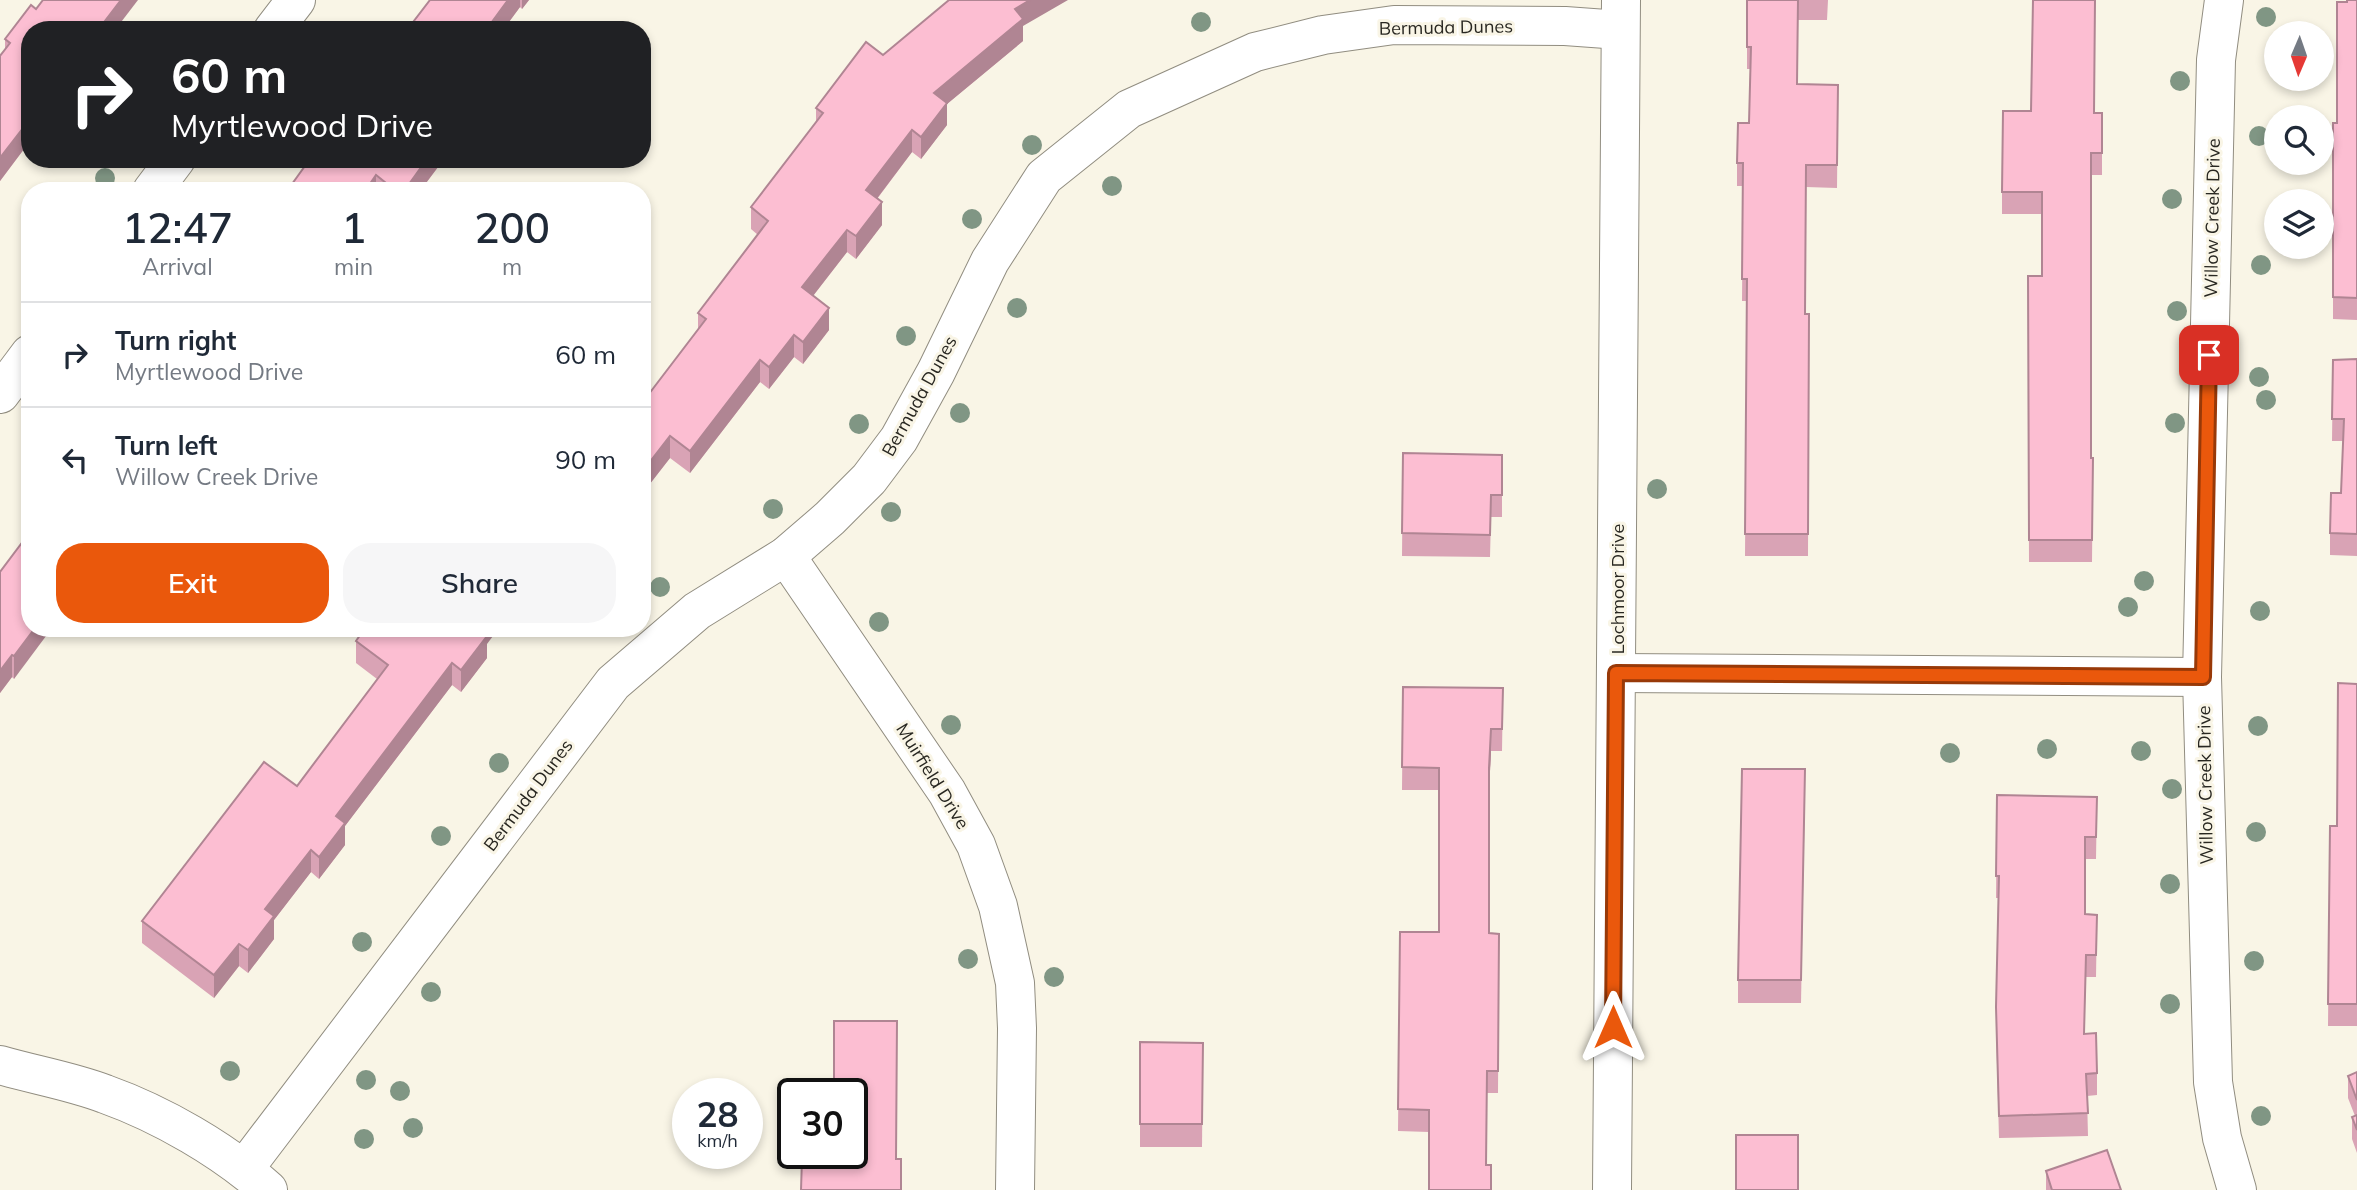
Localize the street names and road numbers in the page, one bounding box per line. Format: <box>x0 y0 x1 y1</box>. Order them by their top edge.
street label: Bermuda Dunes <box>1379 14 1513 40</box>
street label: Willow Creek Drive <box>2199 138 2225 298</box>
street label: Bermuda Dunes <box>876 332 962 460</box>
street label: Lochmoor Drive <box>1606 524 1629 654</box>
street label: Willow Creek Drive <box>2192 705 2218 865</box>
street label: Muirfield Drive <box>891 719 975 833</box>
street label: Bermuda Dunes <box>478 734 578 855</box>

